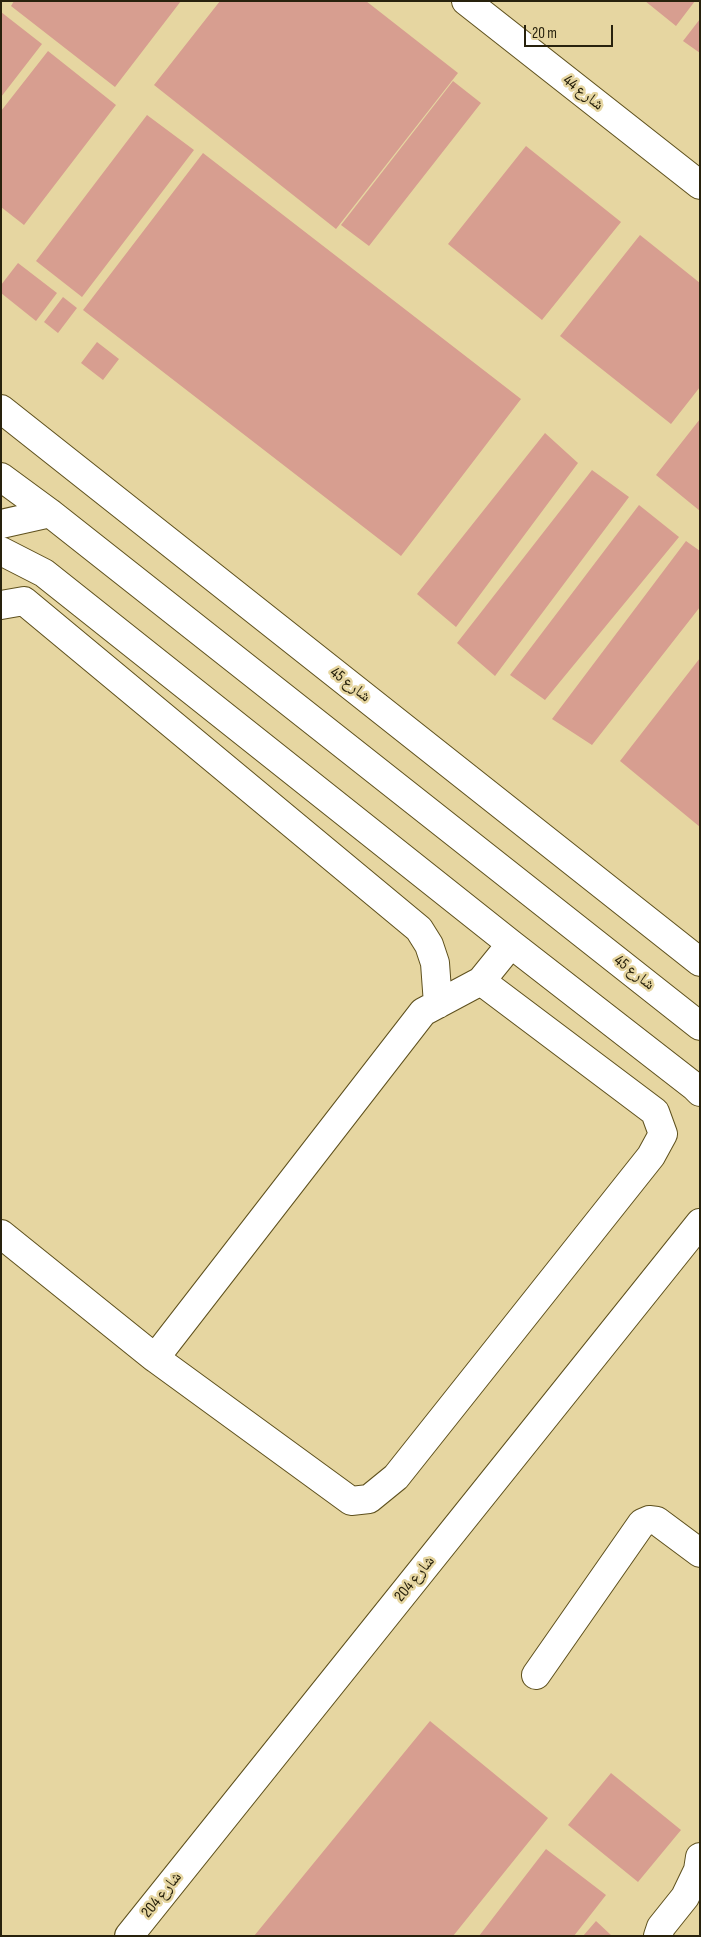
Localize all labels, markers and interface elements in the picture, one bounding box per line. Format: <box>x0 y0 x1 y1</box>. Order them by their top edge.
scale bar <box>526 15 615 47</box>
text: 20 m <box>532 24 557 43</box>
street label: شارع 44 <box>559 71 607 115</box>
street label: شارع 45 <box>326 663 374 707</box>
street label: شارع 45 <box>610 951 658 995</box>
street label: شارع 204 <box>391 1552 439 1606</box>
street label: شارع 204 <box>138 1868 186 1922</box>

